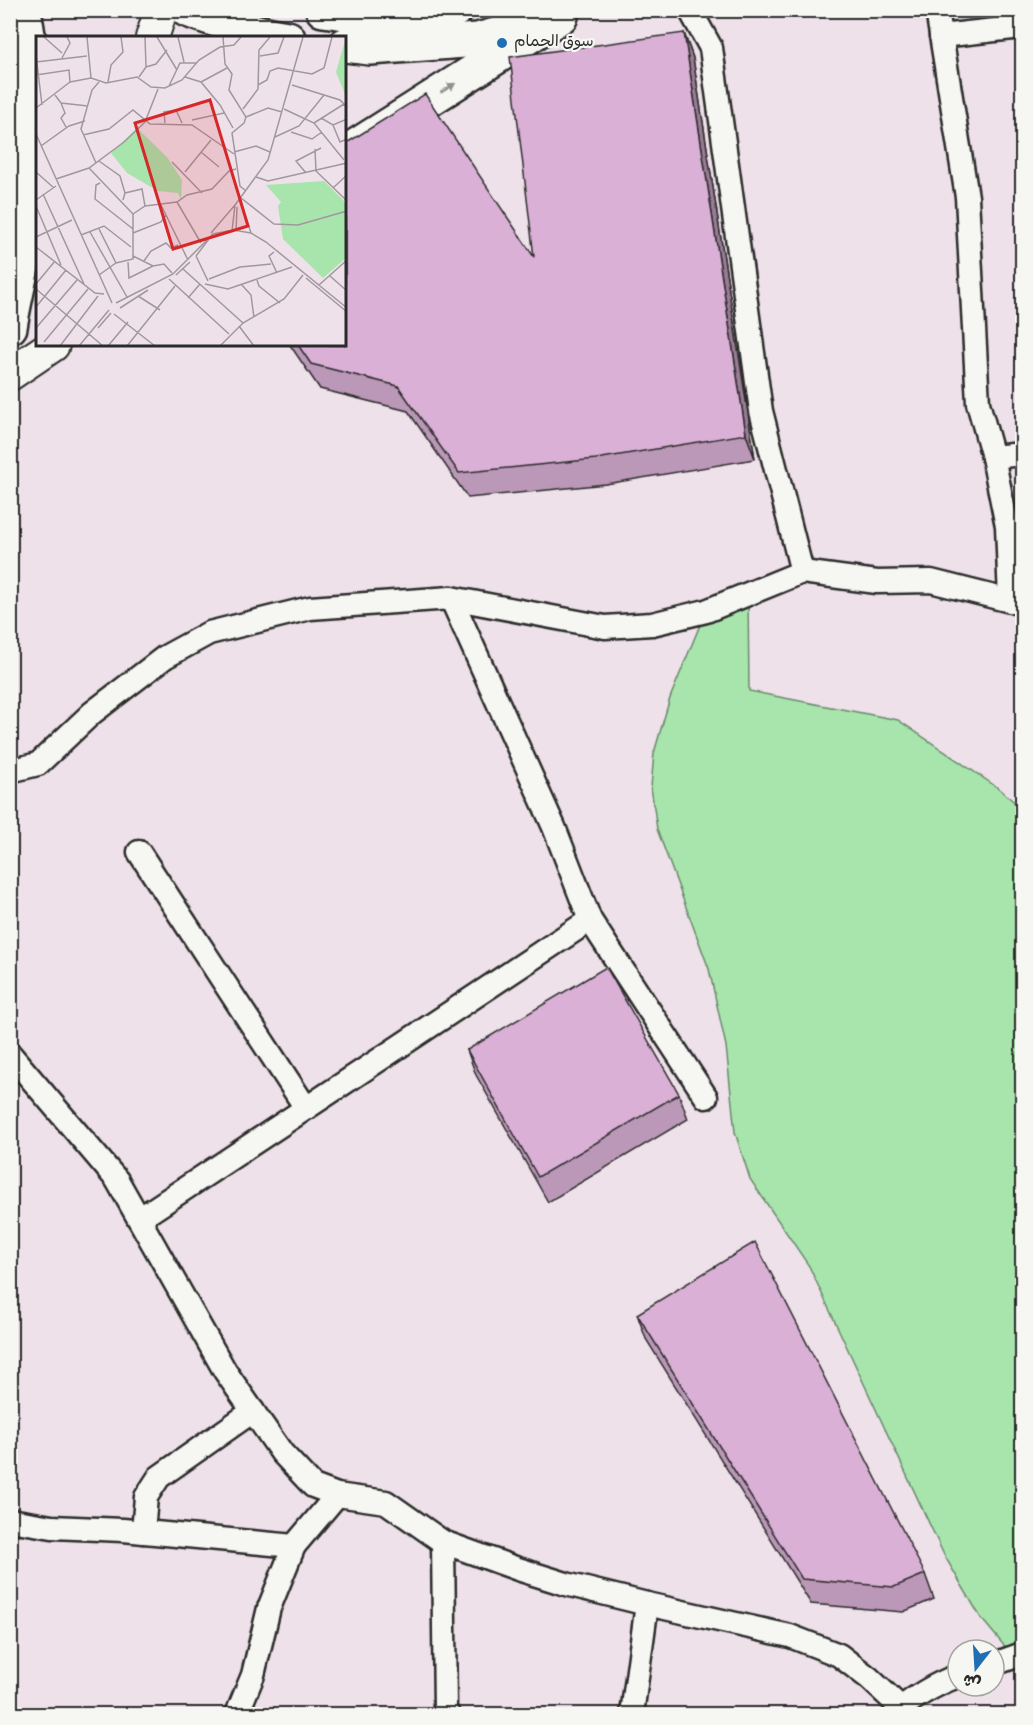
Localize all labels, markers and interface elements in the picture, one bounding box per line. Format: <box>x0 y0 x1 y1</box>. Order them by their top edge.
place label: سوق الحمام <box>514 34 594 53</box>
inset map <box>36 36 346 346</box>
marker: سوق الحمام <box>495 36 509 50</box>
one-way arrow <box>439 82 456 93</box>
north arrow <box>946 1638 1006 1698</box>
text: ش <box>961 1667 984 1691</box>

